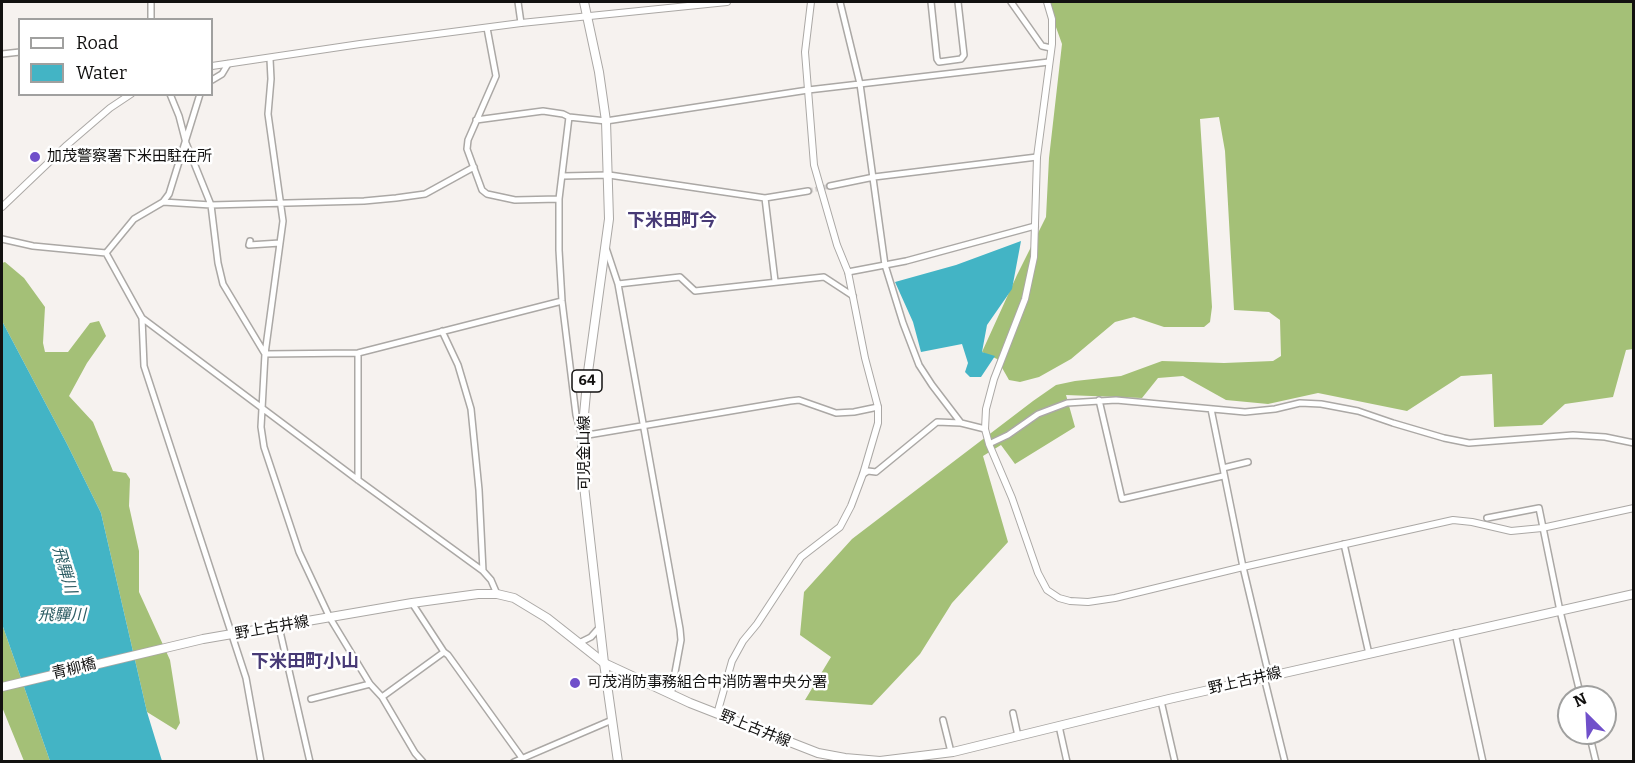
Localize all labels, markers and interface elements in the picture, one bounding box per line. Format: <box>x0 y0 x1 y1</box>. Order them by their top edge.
legend <box>18 18 213 96</box>
text: Road <box>76 32 118 54</box>
text: Water <box>76 62 127 84</box>
place label: 加茂警察署下米田駐在所 <box>47 148 212 166</box>
marker: 加茂警察署下米田駐在所 <box>28 150 42 164</box>
district label: 下米田町今 <box>627 210 717 232</box>
road number: 64 <box>572 370 602 392</box>
street label: 可児金山線 <box>576 416 594 490</box>
water label: 飛騨川 <box>48 544 80 596</box>
water label: 飛驒川 <box>38 606 86 626</box>
street label: 野上古井線 <box>234 613 310 643</box>
district label: 下米田町小山 <box>251 651 359 673</box>
street label: 青柳橋 <box>50 655 98 683</box>
street label: 野上古井線 <box>1206 664 1284 698</box>
place label: 可茂消防事務組合中消防署中央分署 <box>587 674 827 692</box>
marker: 可茂消防事務組合中消防署中央分署 <box>568 676 582 690</box>
north arrow <box>1557 685 1617 745</box>
text: N <box>1571 689 1590 711</box>
street label: 野上古井線 <box>717 707 793 751</box>

